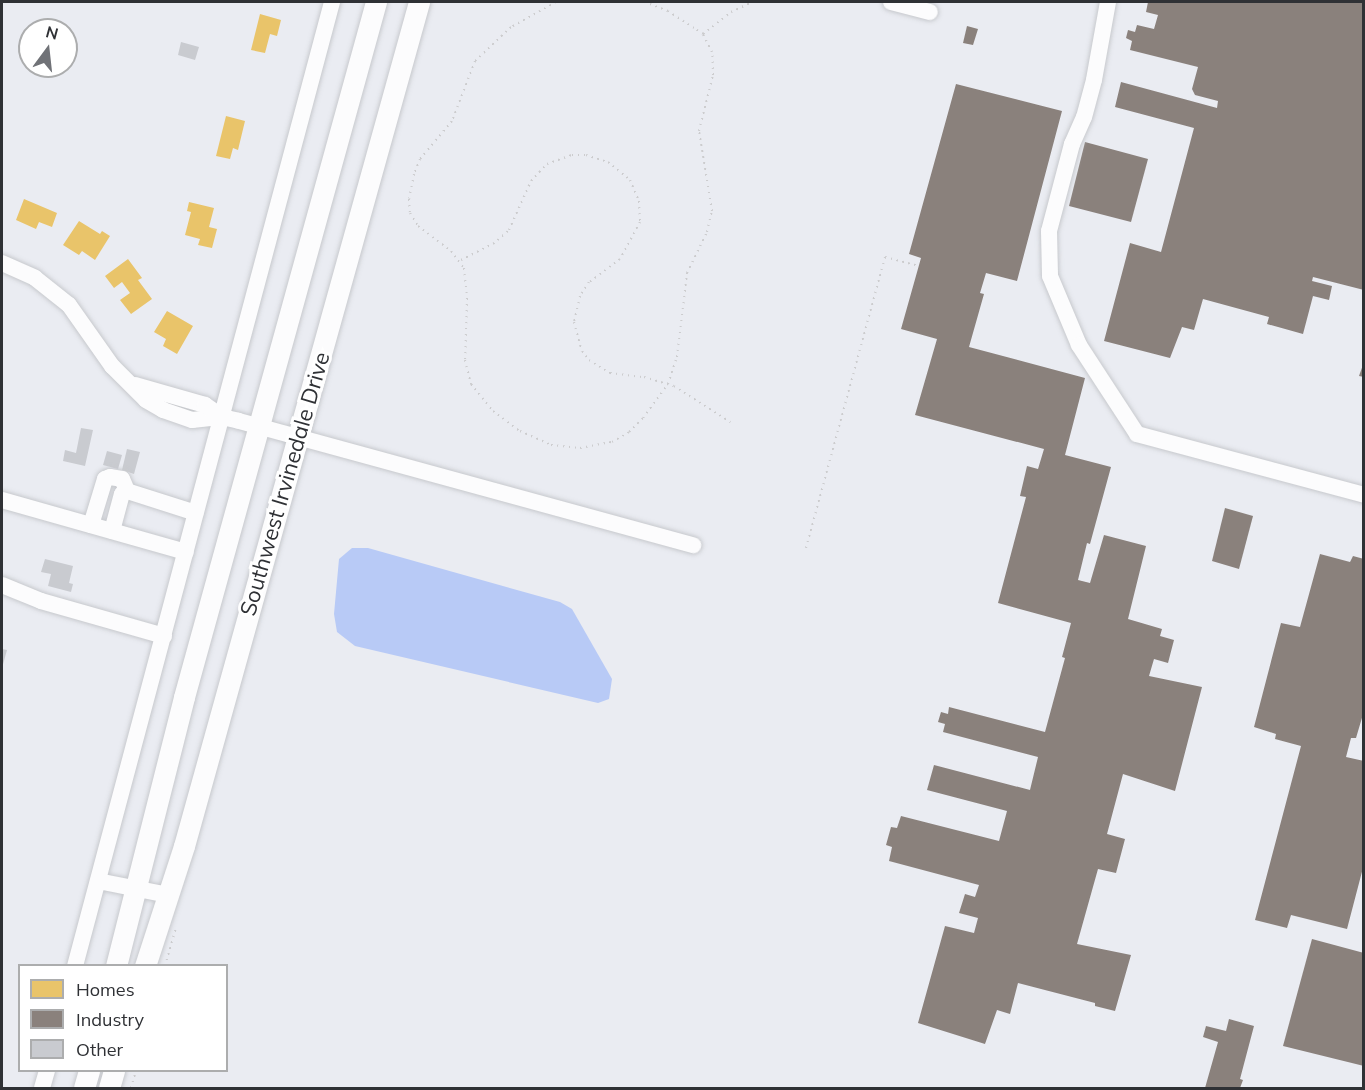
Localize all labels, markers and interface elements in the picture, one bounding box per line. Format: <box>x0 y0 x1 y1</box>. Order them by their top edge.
north arrow <box>18 18 78 78</box>
text: N <box>44 21 61 44</box>
street label: Southwest Irvinedale Drive <box>235 349 335 619</box>
legend <box>18 964 228 1072</box>
text: Homes <box>76 978 135 1001</box>
text: Industry <box>76 1008 144 1031</box>
text: Other <box>76 1038 123 1061</box>

